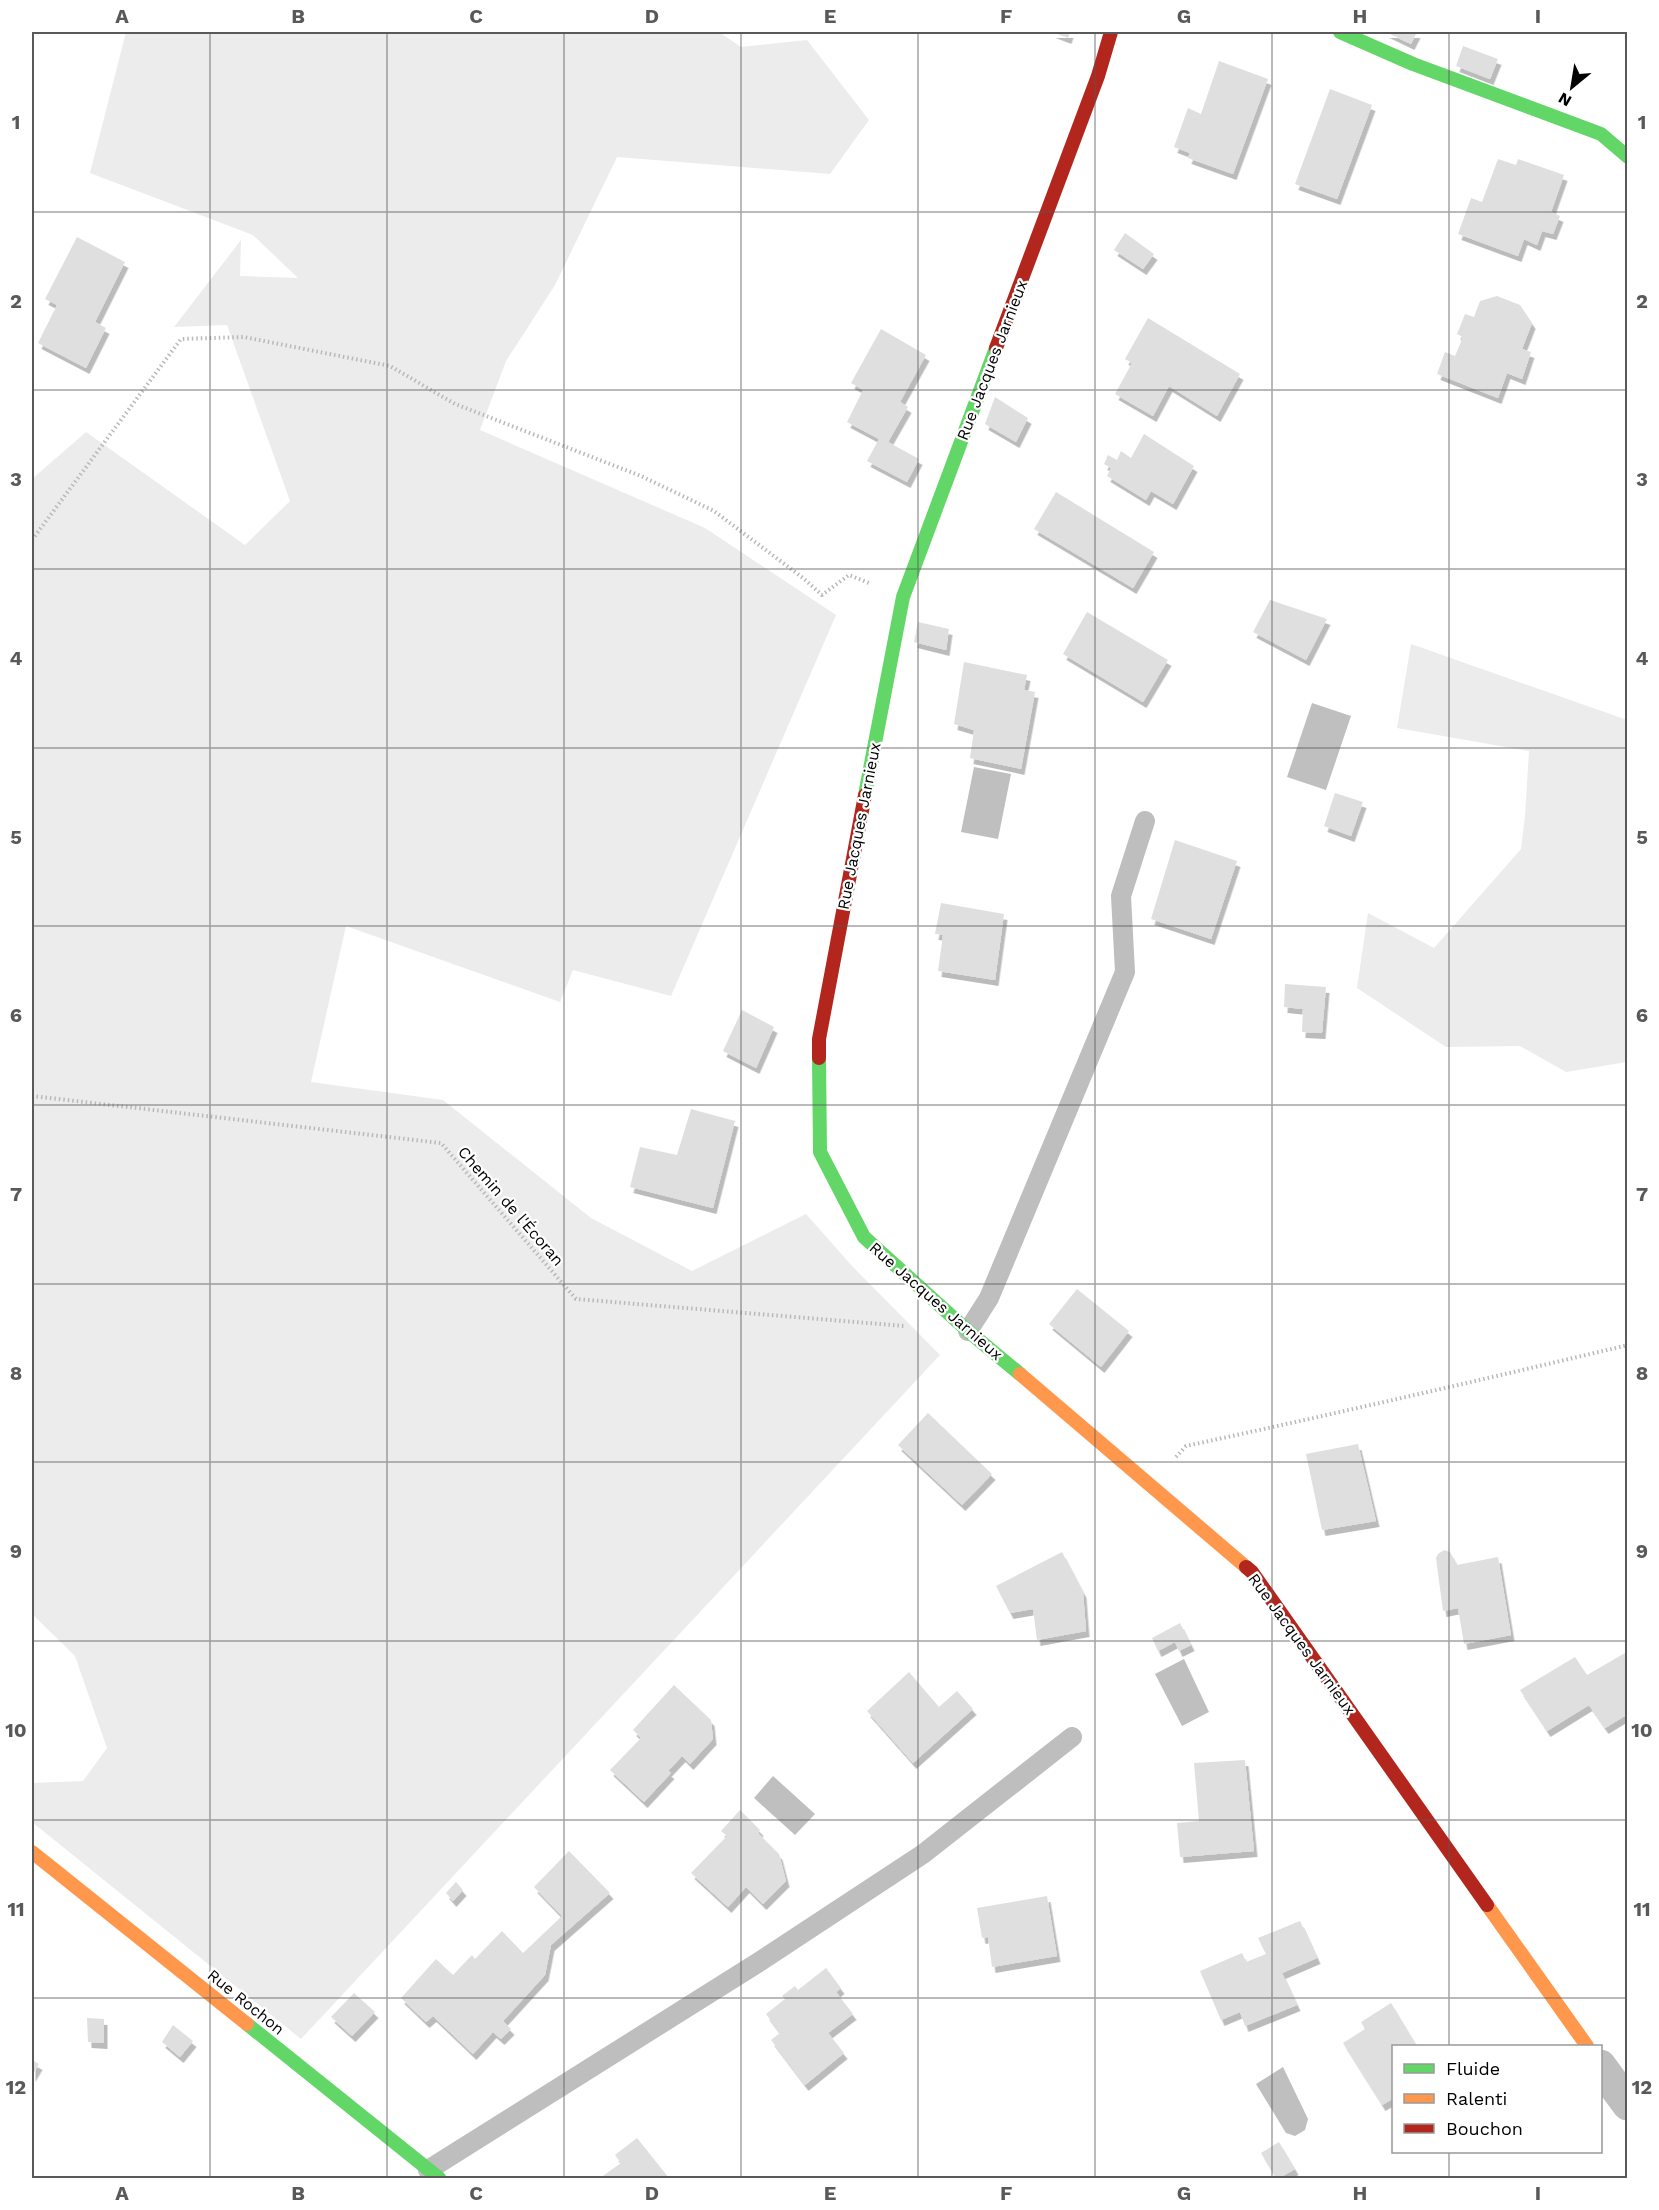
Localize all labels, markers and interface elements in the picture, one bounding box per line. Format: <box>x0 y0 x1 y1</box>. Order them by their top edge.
text: A <box>115 4 129 28</box>
text: B <box>291 4 305 28</box>
text: C <box>469 4 483 28</box>
text: D <box>645 4 659 28</box>
text: E <box>824 4 836 28</box>
text: F <box>1000 4 1012 28</box>
text: G <box>1177 4 1191 28</box>
text: H <box>1353 4 1367 28</box>
text: I <box>1535 4 1541 28</box>
north arrow <box>1542 57 1602 117</box>
text: N <box>1555 88 1575 111</box>
text: 1 <box>12 110 20 134</box>
text: 1 <box>1638 110 1646 134</box>
street label: Rue Jacques Jarnieux <box>953 277 1031 443</box>
text: 2 <box>10 289 22 313</box>
text: 2 <box>1636 289 1648 313</box>
text: 3 <box>10 467 22 491</box>
text: 3 <box>1636 467 1648 491</box>
text: 4 <box>10 646 23 670</box>
text: 4 <box>1636 646 1649 670</box>
street label: Rue Jacques Jarnieux <box>833 741 885 911</box>
text: 5 <box>10 825 22 849</box>
text: 5 <box>1636 825 1648 849</box>
text: 6 <box>10 1003 22 1027</box>
text: 6 <box>1636 1003 1648 1027</box>
street label: Chemin de l'Écoran <box>454 1143 568 1269</box>
text: 7 <box>10 1182 22 1206</box>
text: 7 <box>1636 1182 1648 1206</box>
street label: Rue Jacques Jarnieux <box>866 1238 1006 1364</box>
text: 8 <box>10 1361 22 1385</box>
text: 8 <box>1636 1361 1648 1385</box>
text: 9 <box>10 1539 22 1563</box>
text: 9 <box>1636 1539 1648 1563</box>
street label: Rue Jacques Jarnieux <box>1244 1570 1360 1718</box>
text: 10 <box>5 1718 27 1742</box>
text: 10 <box>1631 1718 1653 1742</box>
text: 11 <box>7 1897 25 1921</box>
text: 11 <box>1633 1897 1651 1921</box>
street label: Rue Rochon <box>204 1965 288 2039</box>
legend <box>1392 2045 1602 2153</box>
text: Fluide <box>1446 2058 1500 2079</box>
text: 12 <box>6 2075 26 2099</box>
text: 12 <box>1632 2075 1652 2099</box>
text: Ralenti <box>1446 2088 1507 2109</box>
text: Bouchon <box>1446 2118 1523 2139</box>
text: A <box>115 2181 129 2205</box>
text: B <box>291 2181 305 2205</box>
text: C <box>469 2181 483 2205</box>
text: D <box>645 2181 659 2205</box>
text: E <box>824 2181 836 2205</box>
text: F <box>1000 2181 1012 2205</box>
text: G <box>1177 2181 1191 2205</box>
text: H <box>1353 2181 1367 2205</box>
text: I <box>1535 2181 1541 2205</box>

